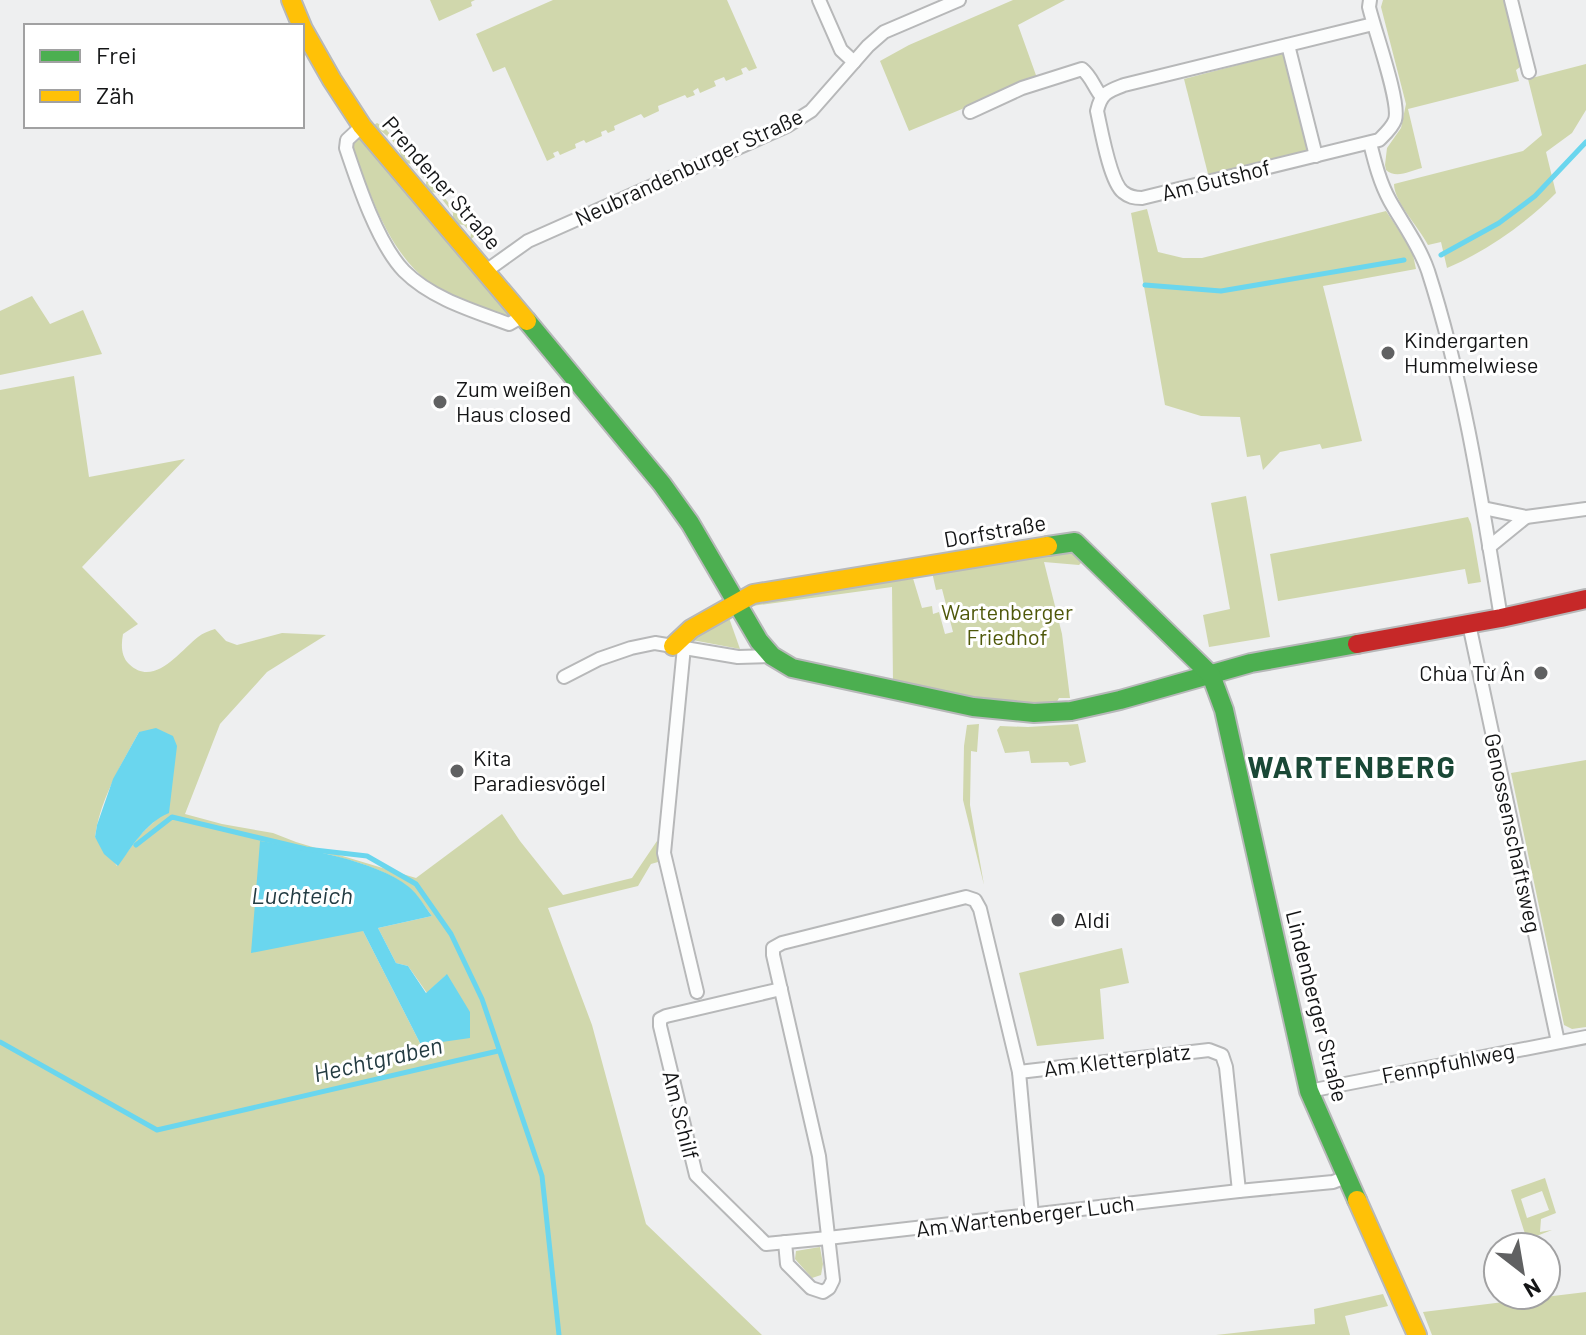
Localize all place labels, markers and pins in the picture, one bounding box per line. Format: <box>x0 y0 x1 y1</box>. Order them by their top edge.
place label: Kindergarten Hummelwiese <box>1404 326 1539 377</box>
marker: Kindergarten Hummelwiese <box>1379 344 1397 362</box>
place label: Zum weißen Haus closed <box>456 375 571 426</box>
marker: Zum weißen Haus closed <box>431 393 449 411</box>
place label: Chùa Từ Ân <box>1419 659 1525 685</box>
marker: Chùa Từ Ân <box>1532 664 1550 682</box>
place label: Kita Paradiesvögel <box>473 744 606 795</box>
marker: Kita Paradiesvögel <box>448 762 466 780</box>
place label: Aldi <box>1074 906 1110 932</box>
marker: Aldi <box>1049 911 1067 929</box>

